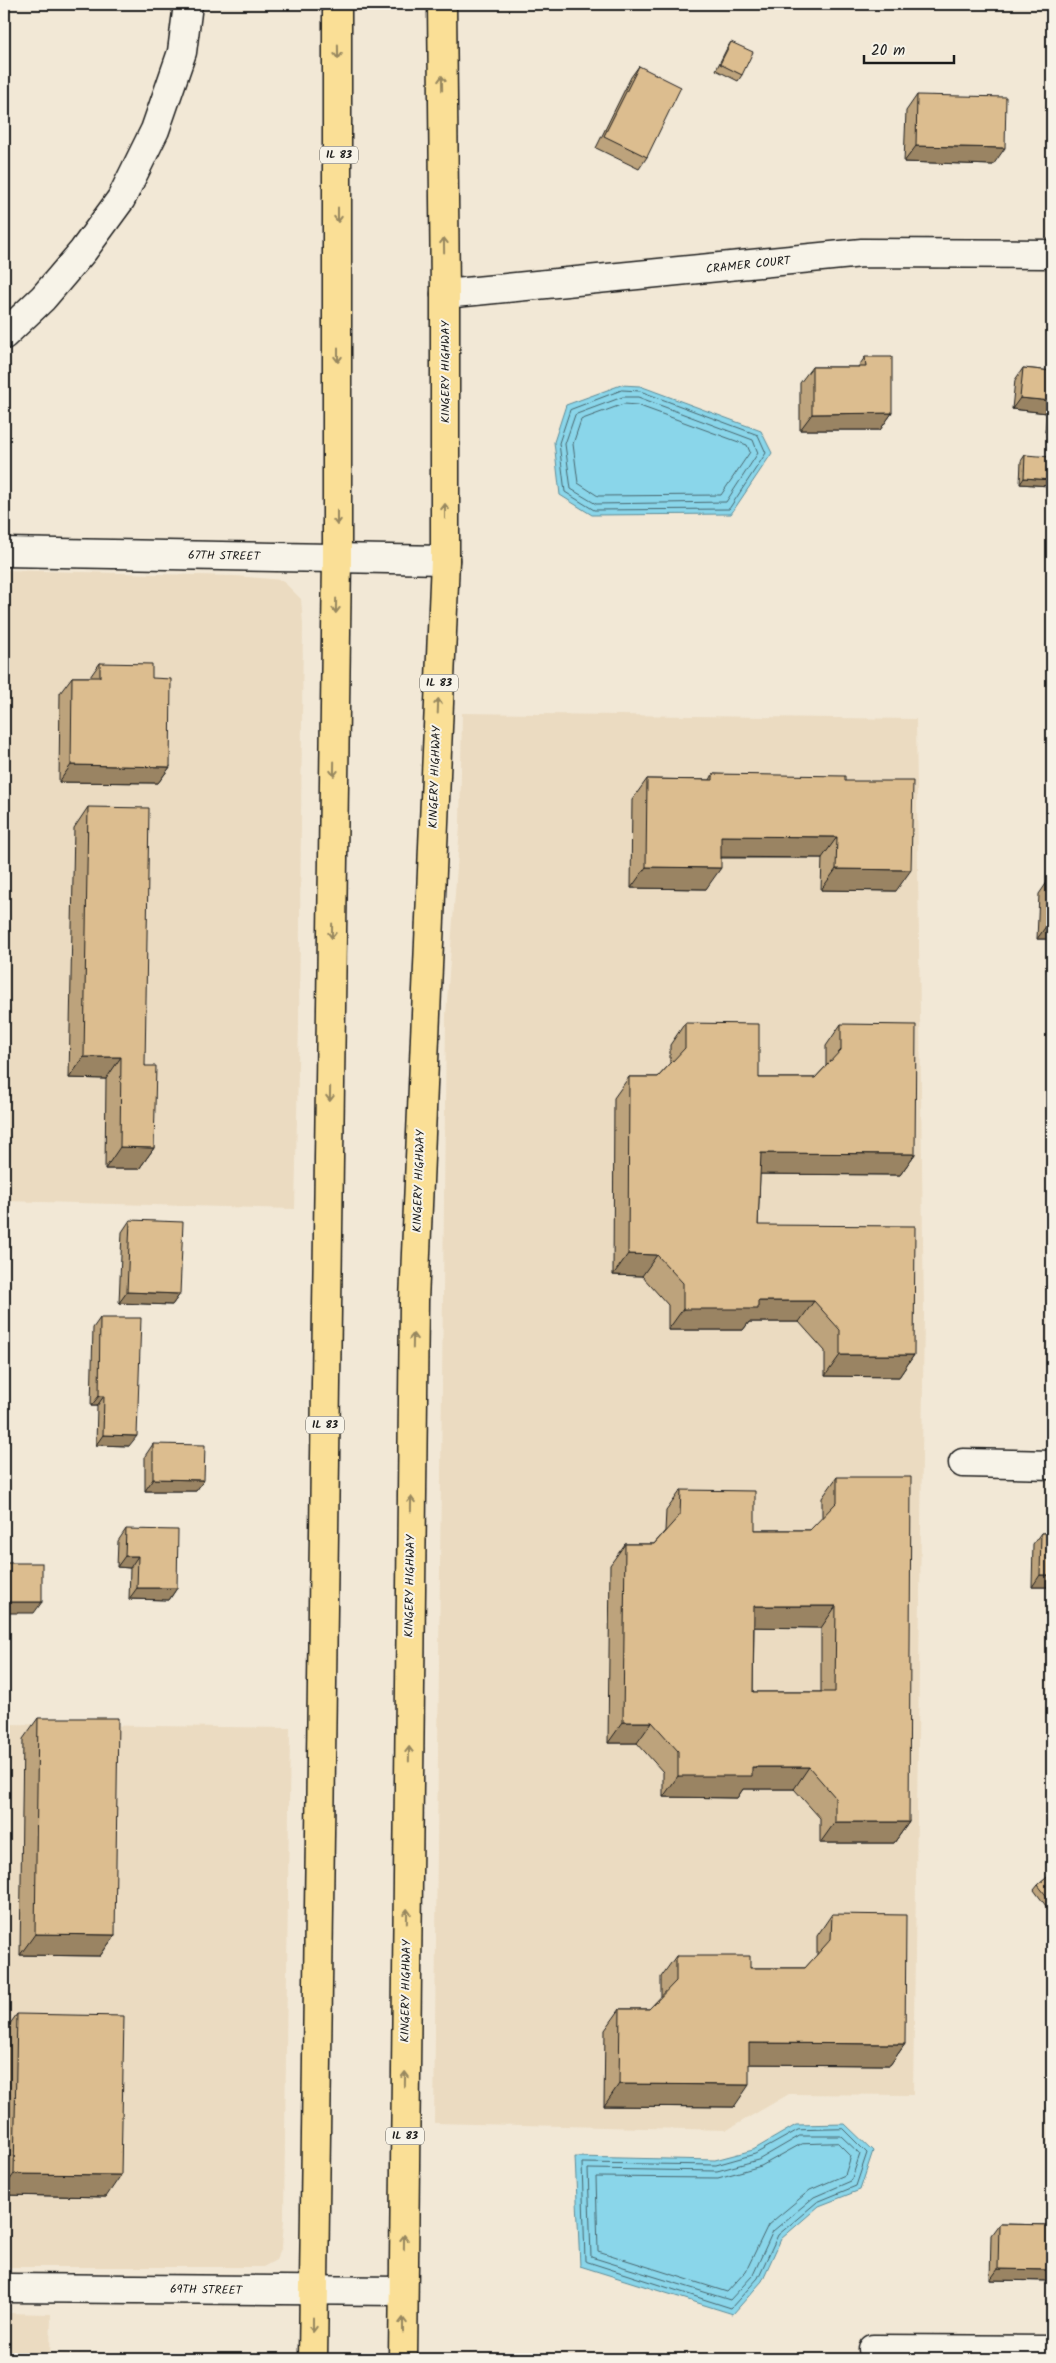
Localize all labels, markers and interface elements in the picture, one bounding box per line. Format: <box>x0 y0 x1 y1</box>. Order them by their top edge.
scale bar <box>864 32 954 64</box>
text: 20 m <box>871 39 905 63</box>
one-way arrow <box>333 44 342 60</box>
one-way arrow <box>438 75 447 91</box>
road number: IL 83 <box>320 146 358 164</box>
one-way arrow <box>333 206 343 223</box>
one-way arrow <box>440 238 449 254</box>
street label: CRAMER COURT <box>705 251 793 279</box>
street label: KINGERY HIGHWAY <box>436 320 455 423</box>
one-way arrow <box>333 347 343 363</box>
one-way arrow <box>440 503 450 520</box>
one-way arrow <box>332 510 342 526</box>
street label: 67TH STREET <box>188 546 262 566</box>
one-way arrow <box>331 598 341 614</box>
road number: IL 83 <box>420 674 458 691</box>
one-way arrow <box>434 698 443 714</box>
street label: KINGERY HIGHWAY <box>424 724 446 829</box>
one-way arrow <box>329 760 339 777</box>
one-way arrow <box>327 923 337 939</box>
one-way arrow <box>325 1086 334 1102</box>
street label: KINGERY HIGHWAY <box>408 1128 430 1233</box>
one-way arrow <box>408 1333 418 1350</box>
road number: IL 83 <box>306 1416 344 1434</box>
one-way arrow <box>406 1496 416 1512</box>
street label: KINGERY HIGHWAY <box>400 1533 420 1638</box>
one-way arrow <box>404 1746 414 1762</box>
one-way arrow <box>402 1908 412 1924</box>
street label: KINGERY HIGHWAY <box>396 1938 416 2043</box>
one-way arrow <box>401 2072 410 2088</box>
road number: IL 83 <box>386 2128 424 2144</box>
one-way arrow <box>399 2234 409 2250</box>
street label: 69TH STREET <box>170 2280 244 2300</box>
one-way arrow <box>308 2317 318 2333</box>
one-way arrow <box>398 2317 408 2334</box>

